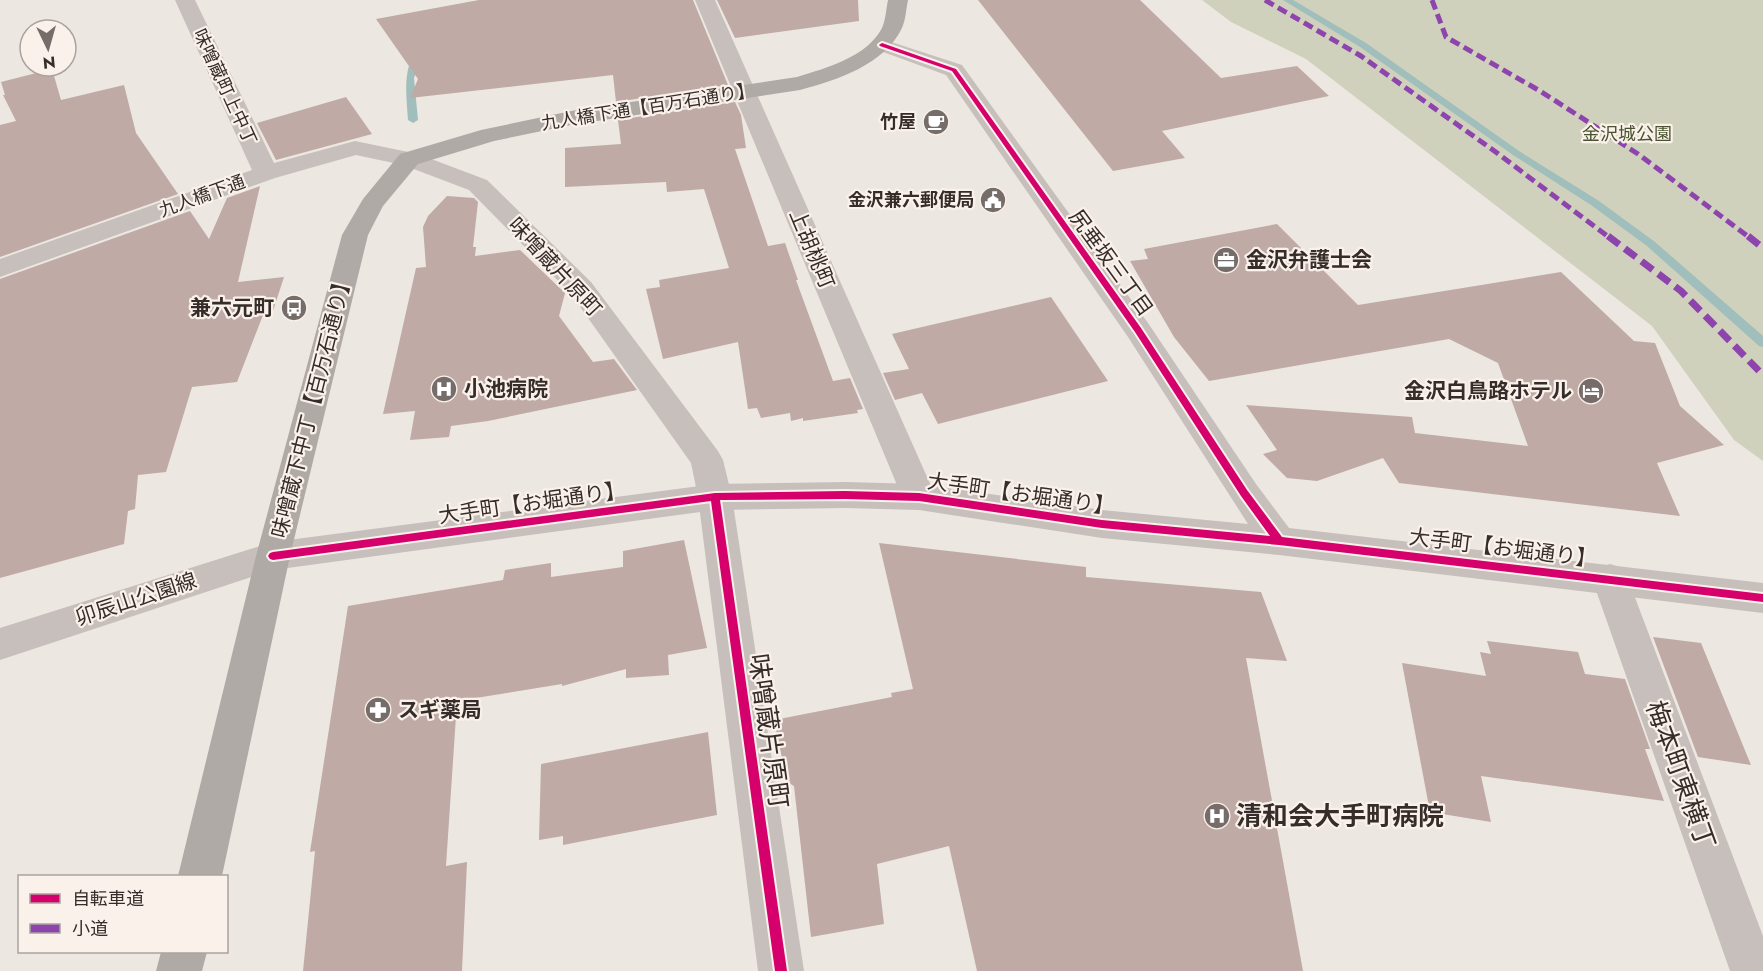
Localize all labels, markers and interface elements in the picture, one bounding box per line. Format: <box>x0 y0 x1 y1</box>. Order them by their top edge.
north arrow <box>18 18 78 78</box>
street label: 味噌蔵町上中丁 <box>187 24 263 150</box>
text: N <box>42 50 57 74</box>
street label: 九人橋下通【百万石通り】 <box>539 77 757 137</box>
cafe icon: 竹屋 <box>921 107 951 137</box>
place label: 竹屋 <box>880 109 916 135</box>
park label: 金沢城公園 <box>1582 121 1672 147</box>
street label: 九人橋下通 <box>155 168 249 224</box>
public building icon: 金沢兼六郵便局 <box>978 185 1008 215</box>
place label: 金沢兼六郵便局 <box>848 187 974 213</box>
street label: 尻垂坂三丁目 <box>1062 203 1160 323</box>
street label: 上胡桃町 <box>782 204 842 294</box>
street label: 味噌蔵片原町 <box>501 211 609 323</box>
office icon: 金沢弁護士会 <box>1211 245 1241 275</box>
place label: 金沢弁護士会 <box>1246 245 1372 275</box>
street label: 味噌蔵下中丁【百万石通り】 <box>264 269 360 541</box>
place label: 兼六元町 <box>190 293 274 323</box>
bus stop icon: 兼六元町 <box>279 293 309 323</box>
hospital icon: 小池病院 <box>429 374 459 404</box>
place label: 小池病院 <box>464 374 548 404</box>
place label: 金沢白鳥路ホテル <box>1404 376 1572 406</box>
hotel icon: 金沢白鳥路ホテル <box>1576 376 1606 406</box>
street label: 大手町【お堀通り】 <box>925 466 1117 522</box>
street label: 大手町【お堀通り】 <box>436 475 628 531</box>
street label: 大手町【お堀通り】 <box>1407 522 1599 574</box>
street label: 卯辰山公園線 <box>71 565 201 633</box>
street label: 味噌蔵片原町 <box>739 651 799 811</box>
pharmacy icon: スギ薬局 <box>363 695 393 725</box>
place label: スギ薬局 <box>398 695 482 725</box>
street label: 梅本町東横丁 <box>1636 695 1726 855</box>
place label: 清和会大手町病院 <box>1236 797 1444 835</box>
hospital icon: 清和会大手町病院 <box>1202 801 1232 831</box>
legend <box>18 875 228 953</box>
text: 自転車道 <box>72 886 144 912</box>
text: 小道 <box>72 916 108 942</box>

